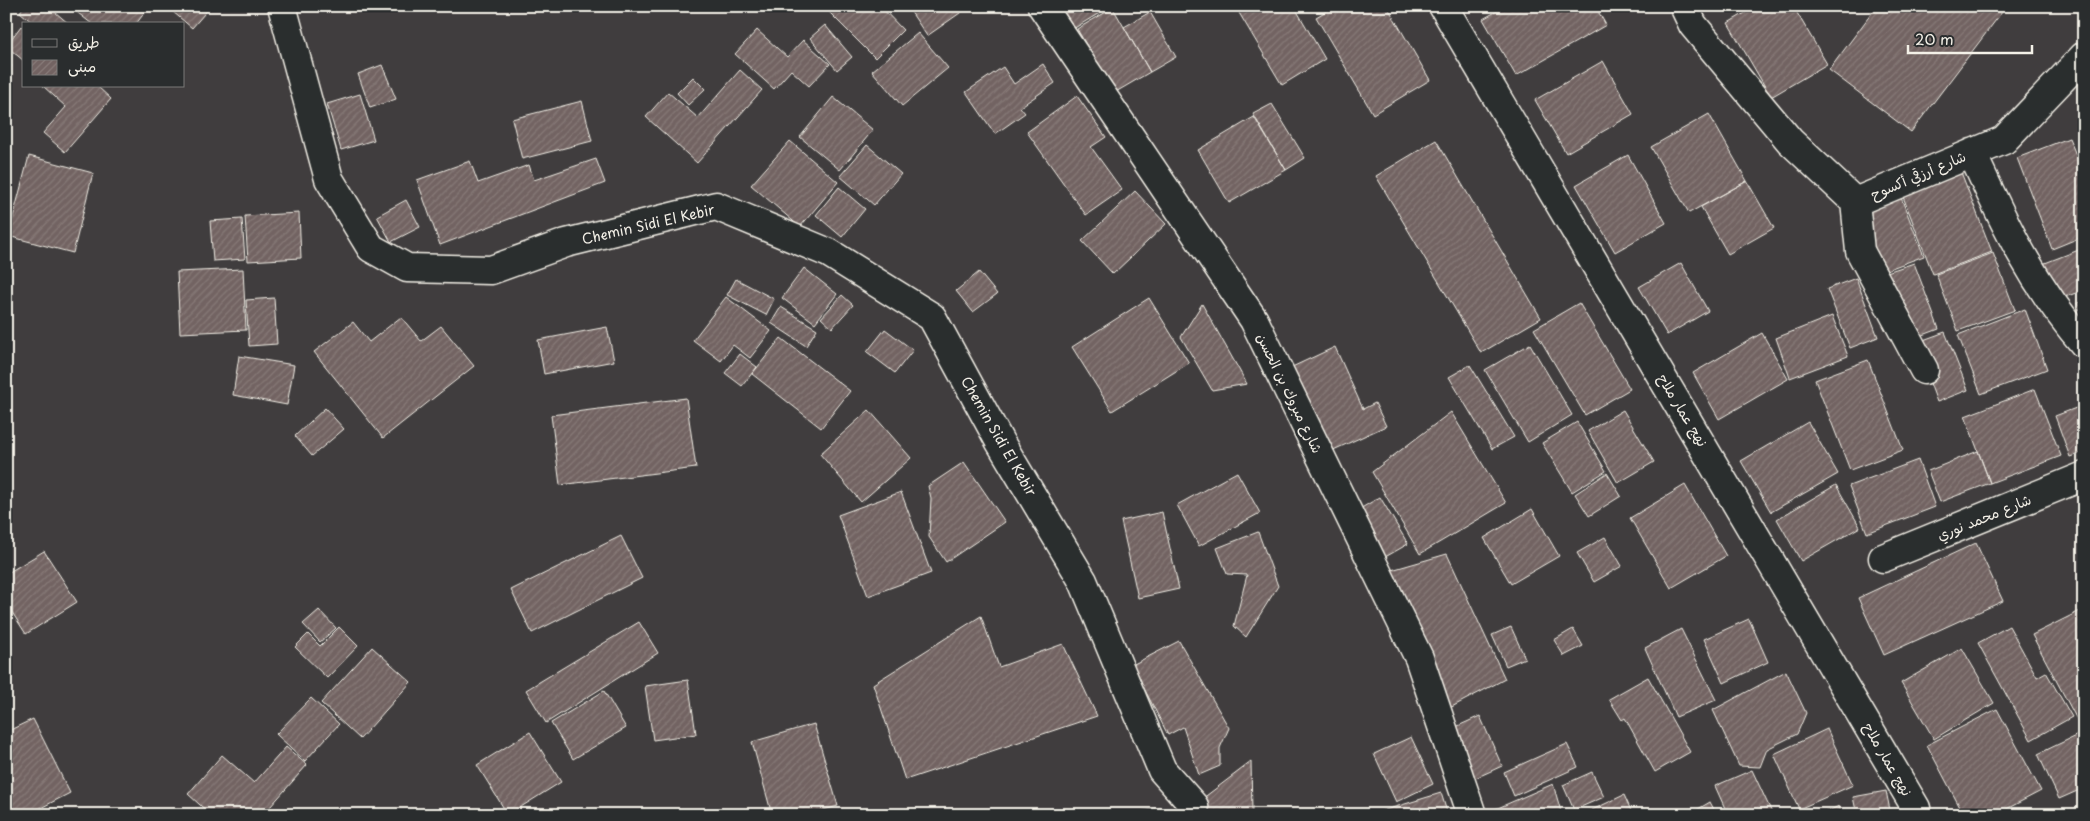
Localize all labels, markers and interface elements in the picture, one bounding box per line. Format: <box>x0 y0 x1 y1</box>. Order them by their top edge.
legend <box>22 22 185 88</box>
scale bar <box>1908 22 2031 54</box>
text: 20 m <box>1915 27 1954 50</box>
text: طريق <box>68 30 100 53</box>
text: مبنى <box>68 54 96 77</box>
street label: شارع أرزقي أكسوح <box>1867 145 1969 205</box>
street label: Chemin Sidi El Kebir <box>580 198 717 249</box>
street label: شارع مبروك بن الحسن <box>1252 329 1328 457</box>
street label: نهج عمار ملاح <box>1653 369 1713 451</box>
street label: Chemin Sidi El Kebir <box>956 372 1042 500</box>
street label: شارع محمد نوري <box>1934 489 2035 546</box>
street label: نهج عمار ملاح <box>1858 718 1918 800</box>

